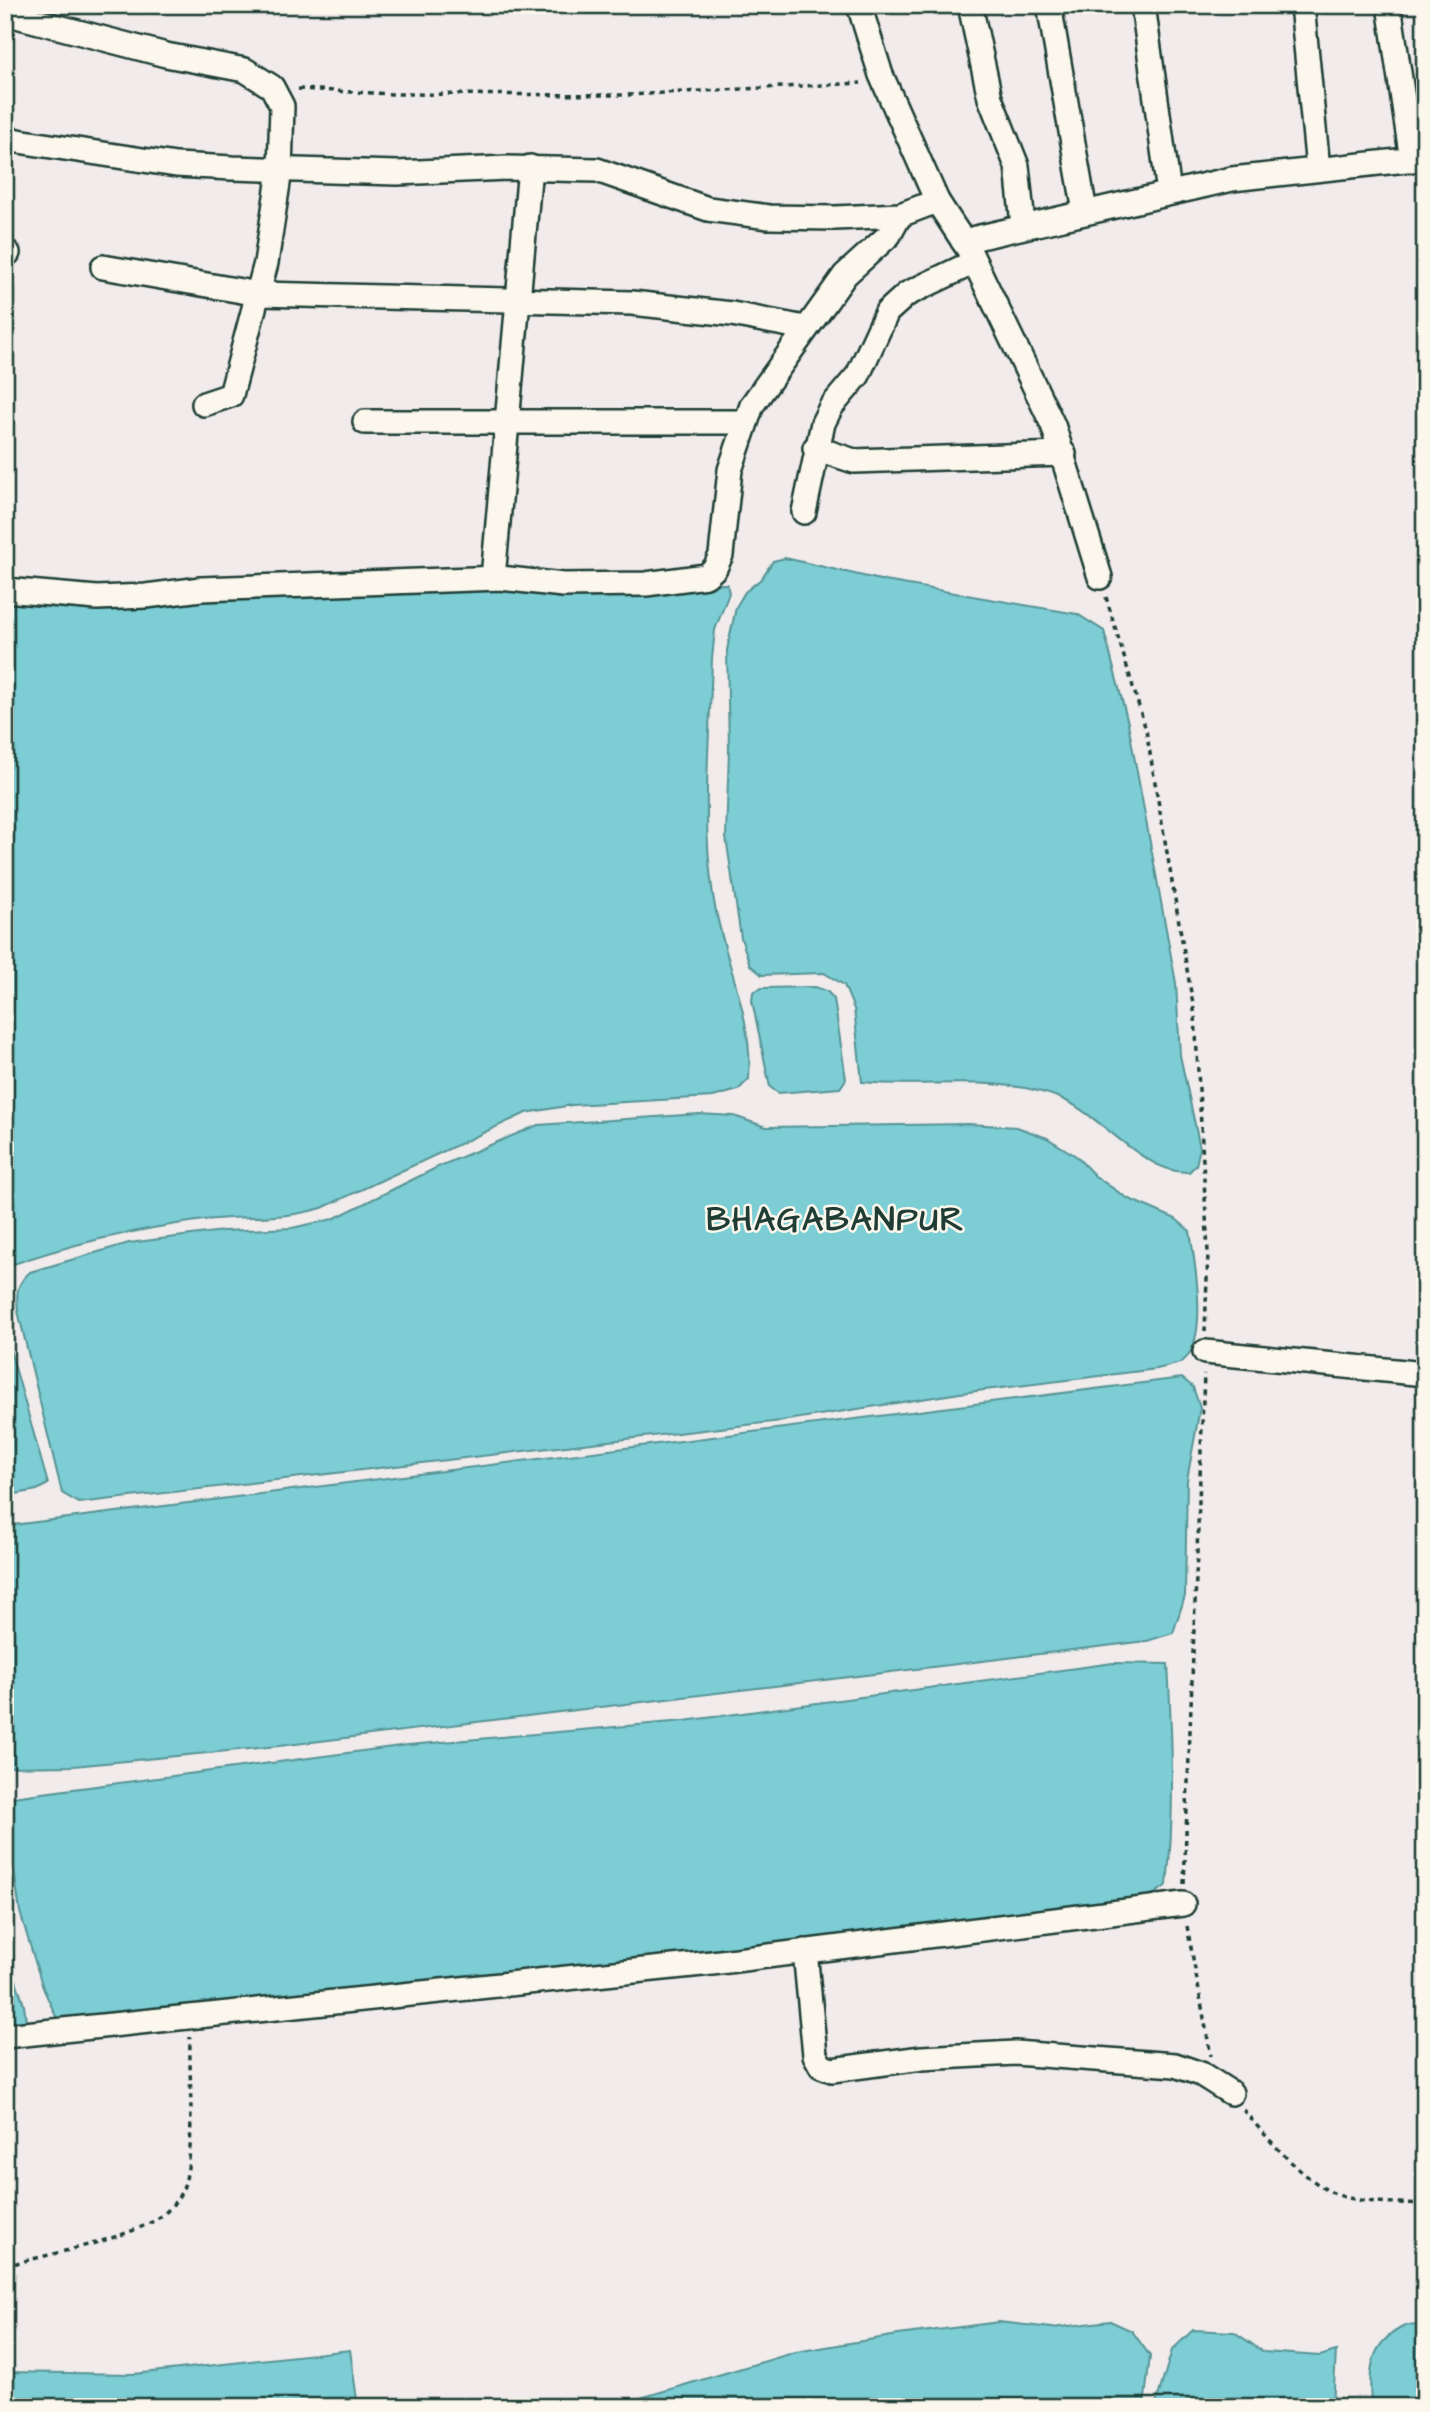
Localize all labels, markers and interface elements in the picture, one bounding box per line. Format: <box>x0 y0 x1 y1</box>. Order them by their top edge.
district label: BHAGABANPUR <box>707 1197 965 1243</box>

